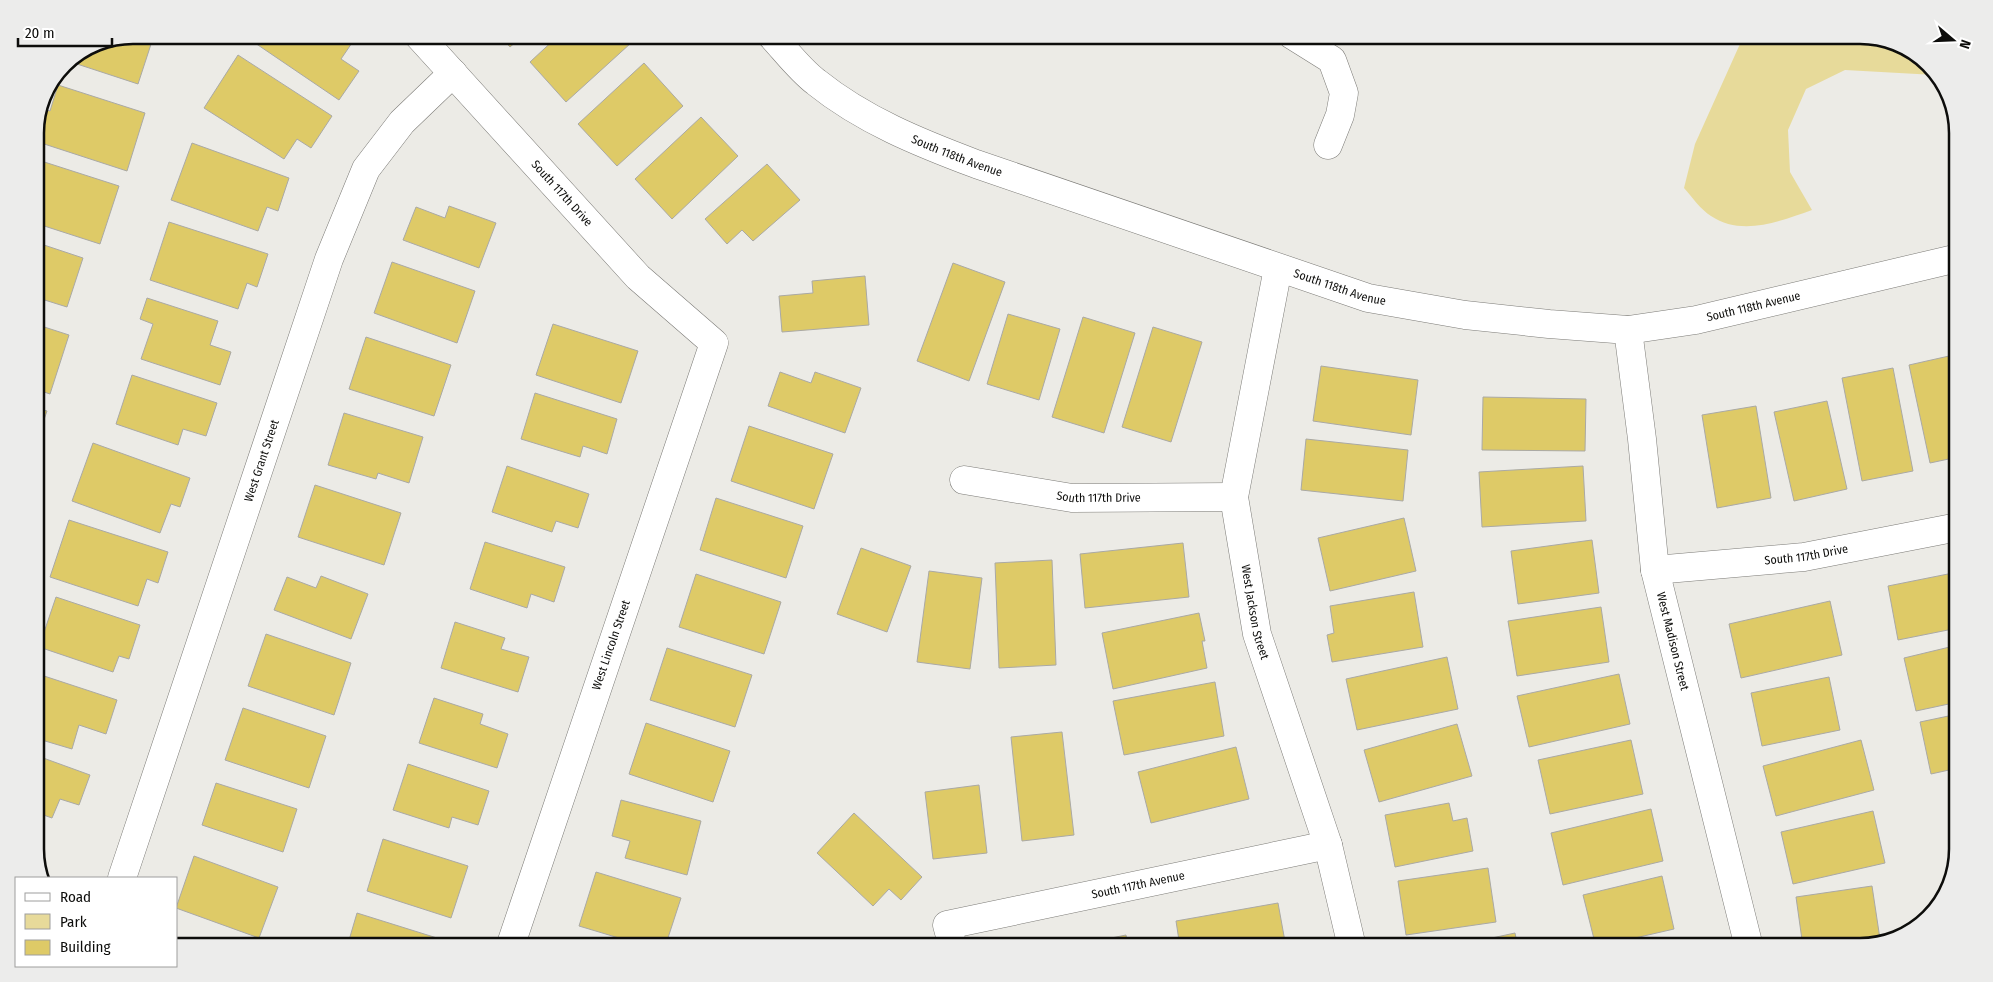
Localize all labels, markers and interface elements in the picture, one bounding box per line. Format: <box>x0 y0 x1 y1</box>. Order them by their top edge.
scale bar <box>18 15 111 47</box>
north arrow <box>1928 15 1978 65</box>
text: 20 m <box>25 24 55 42</box>
text: N <box>1955 37 1974 51</box>
street label: South 118th Avenue <box>909 132 1004 179</box>
street label: South 117th Drive <box>528 157 596 229</box>
street label: South 118th Avenue <box>1292 266 1387 308</box>
street label: South 118th Avenue <box>1705 289 1802 324</box>
street label: West Grant Street <box>241 418 282 504</box>
street label: South 117th Drive <box>1055 489 1141 505</box>
street label: South 117th Drive <box>1764 542 1849 567</box>
street label: West Jackson Street <box>1238 563 1272 661</box>
street label: West Madison Street <box>1654 591 1692 692</box>
street label: West Lincoln Street <box>589 598 633 692</box>
street label: South 117th Avenue <box>1090 868 1186 901</box>
legend <box>15 877 178 967</box>
text: Road <box>60 888 91 906</box>
text: Park <box>60 913 87 931</box>
text: Building <box>60 938 111 956</box>

